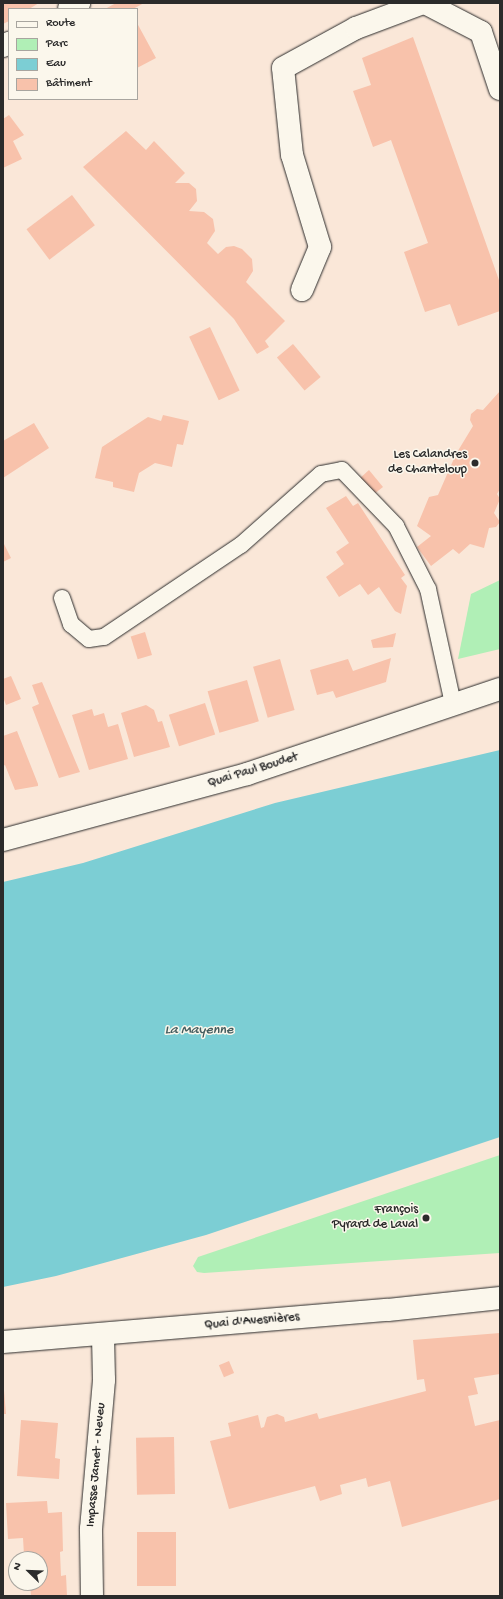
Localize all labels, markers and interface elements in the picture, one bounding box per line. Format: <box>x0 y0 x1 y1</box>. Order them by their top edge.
legend <box>8 8 138 100</box>
text: Route <box>46 17 75 31</box>
text: Parc <box>46 37 68 51</box>
text: Eau <box>46 57 66 71</box>
text: Bâtiment <box>46 77 92 91</box>
place label: Les Calandres de Chanteloup <box>388 448 467 479</box>
marker: Les Calandres de Chanteloup <box>470 458 480 468</box>
street label: Quai Paul Boudet <box>206 750 300 792</box>
water label: La Mayenne <box>165 1023 233 1039</box>
place label: François Pyrard de Laval <box>332 1203 418 1234</box>
marker: François Pyrard de Laval <box>421 1213 431 1223</box>
street label: Quai d'Avesnières <box>204 1310 300 1334</box>
street label: Impasse Jamet - Neveu <box>84 1402 110 1528</box>
north arrow <box>8 1551 48 1591</box>
text: N <box>11 1561 25 1572</box>

